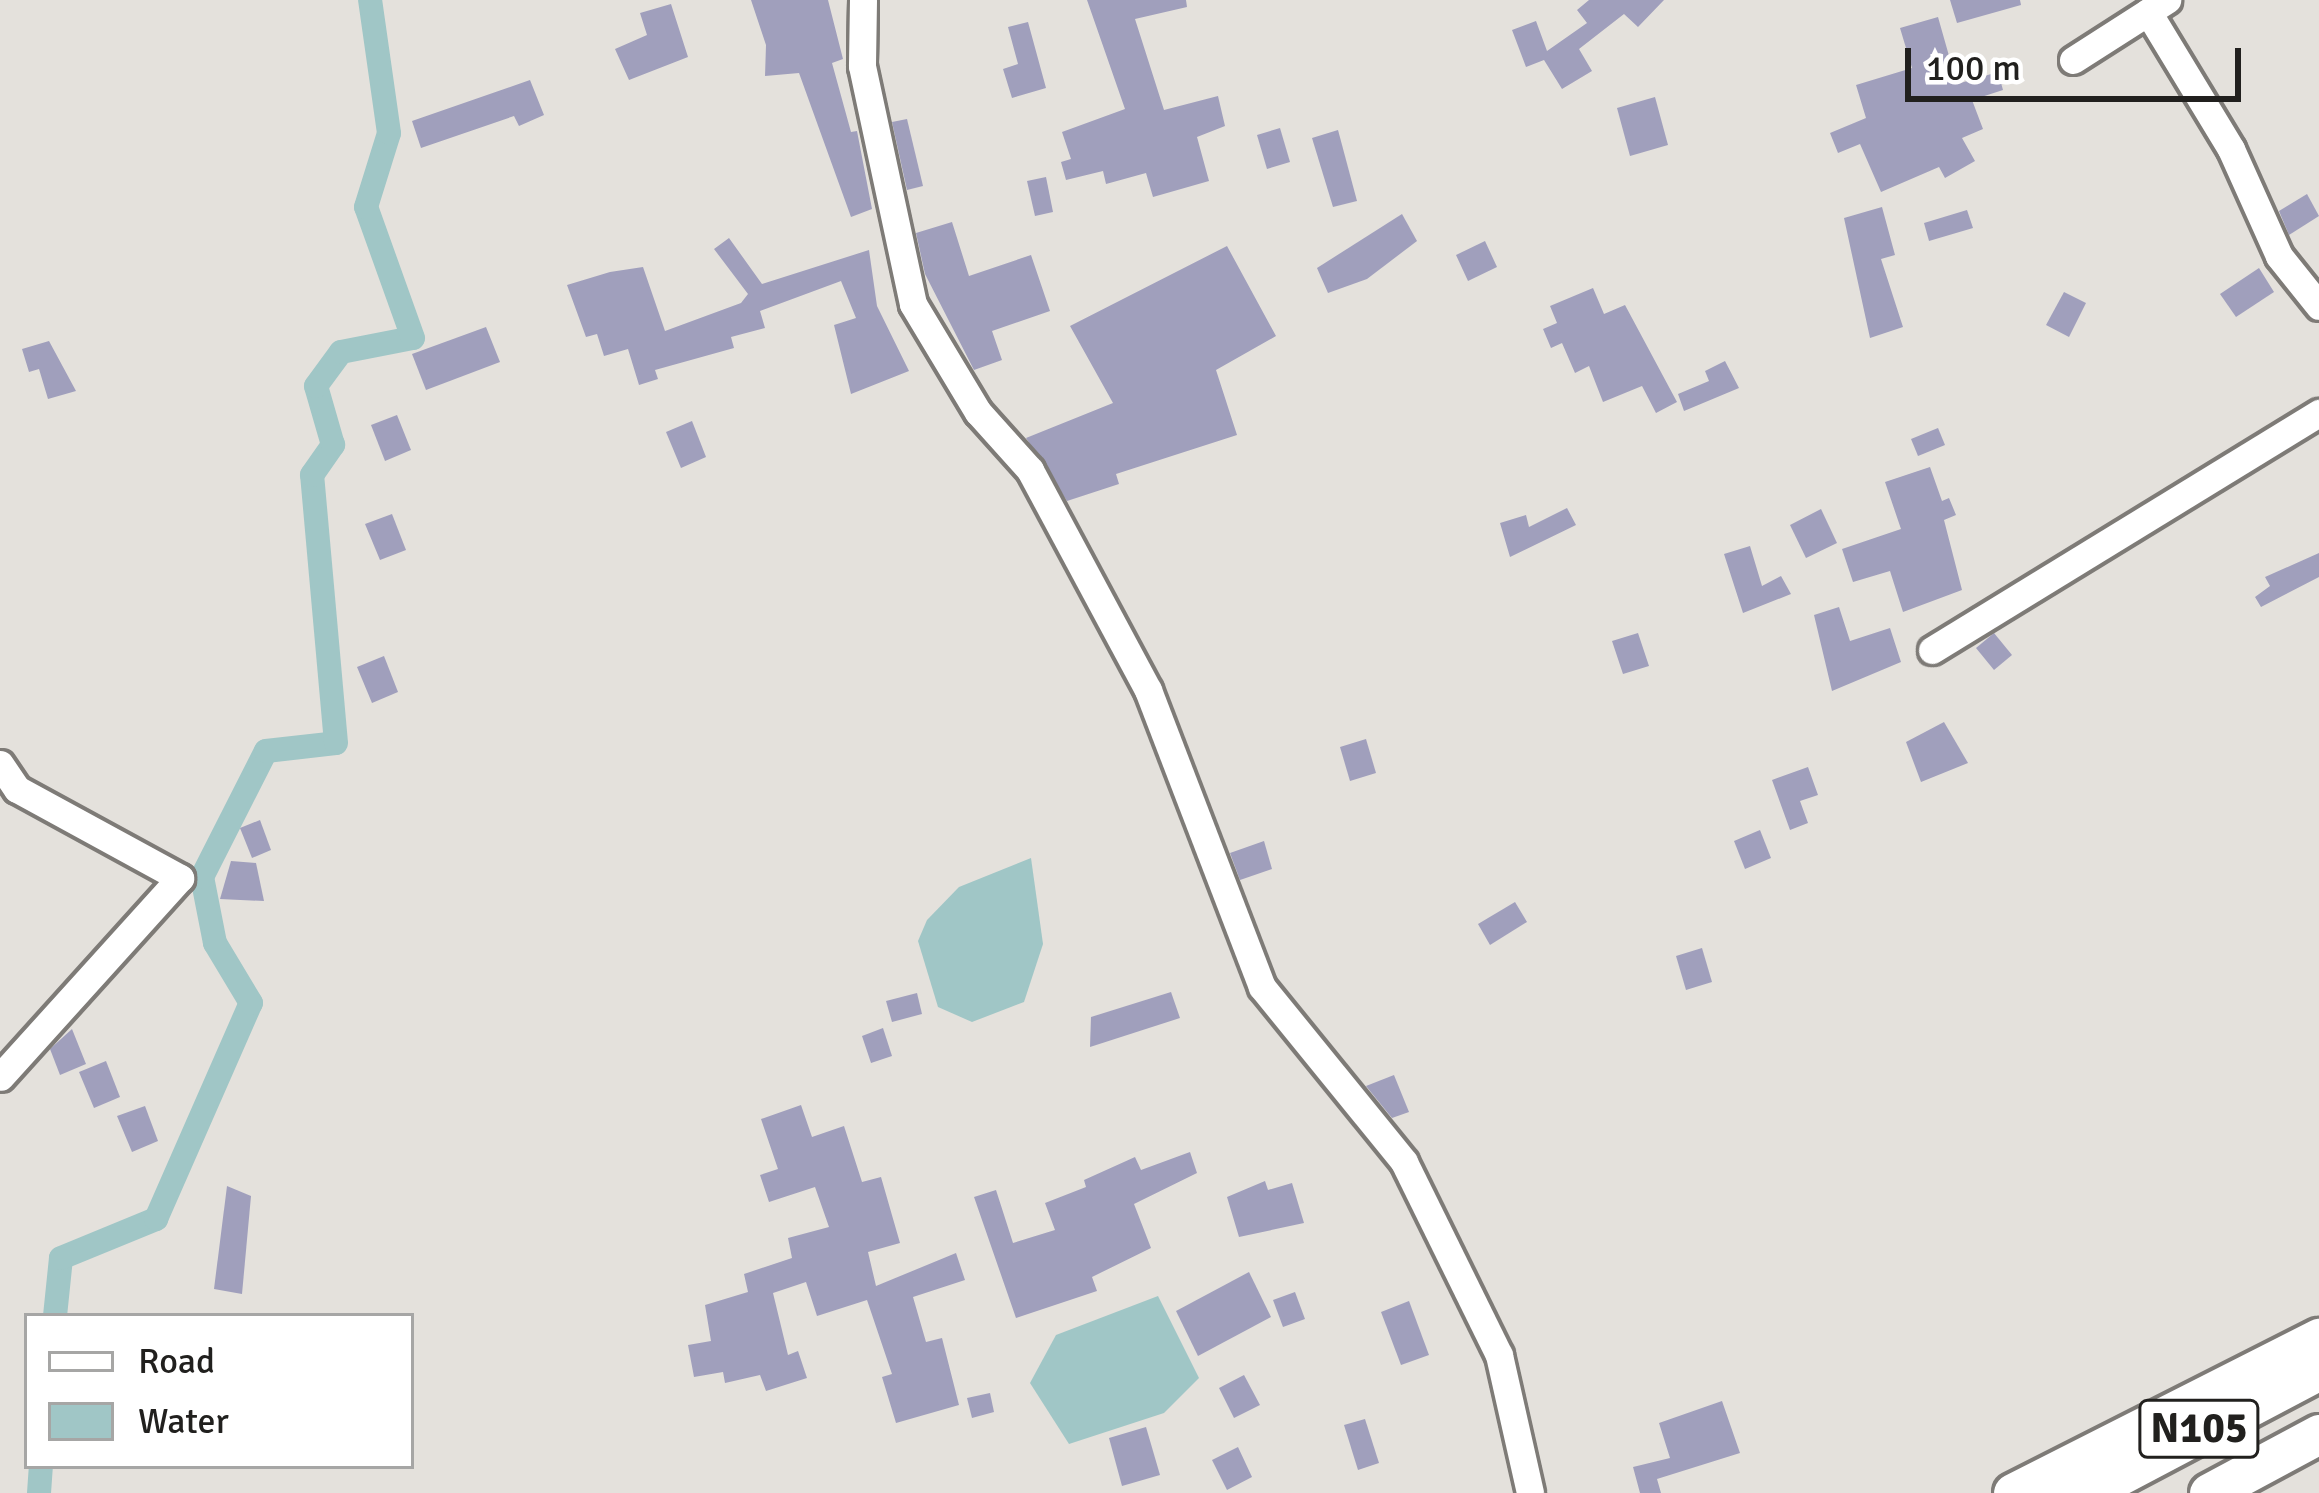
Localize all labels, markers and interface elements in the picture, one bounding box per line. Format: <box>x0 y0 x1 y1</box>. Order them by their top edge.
scale bar <box>1911 24 2247 98</box>
text: 100 m <box>1926 46 2021 91</box>
legend <box>24 1313 414 1469</box>
text: Road <box>138 1339 215 1384</box>
road number: N105 <box>2136 1393 2262 1465</box>
text: Water <box>138 1399 229 1444</box>

